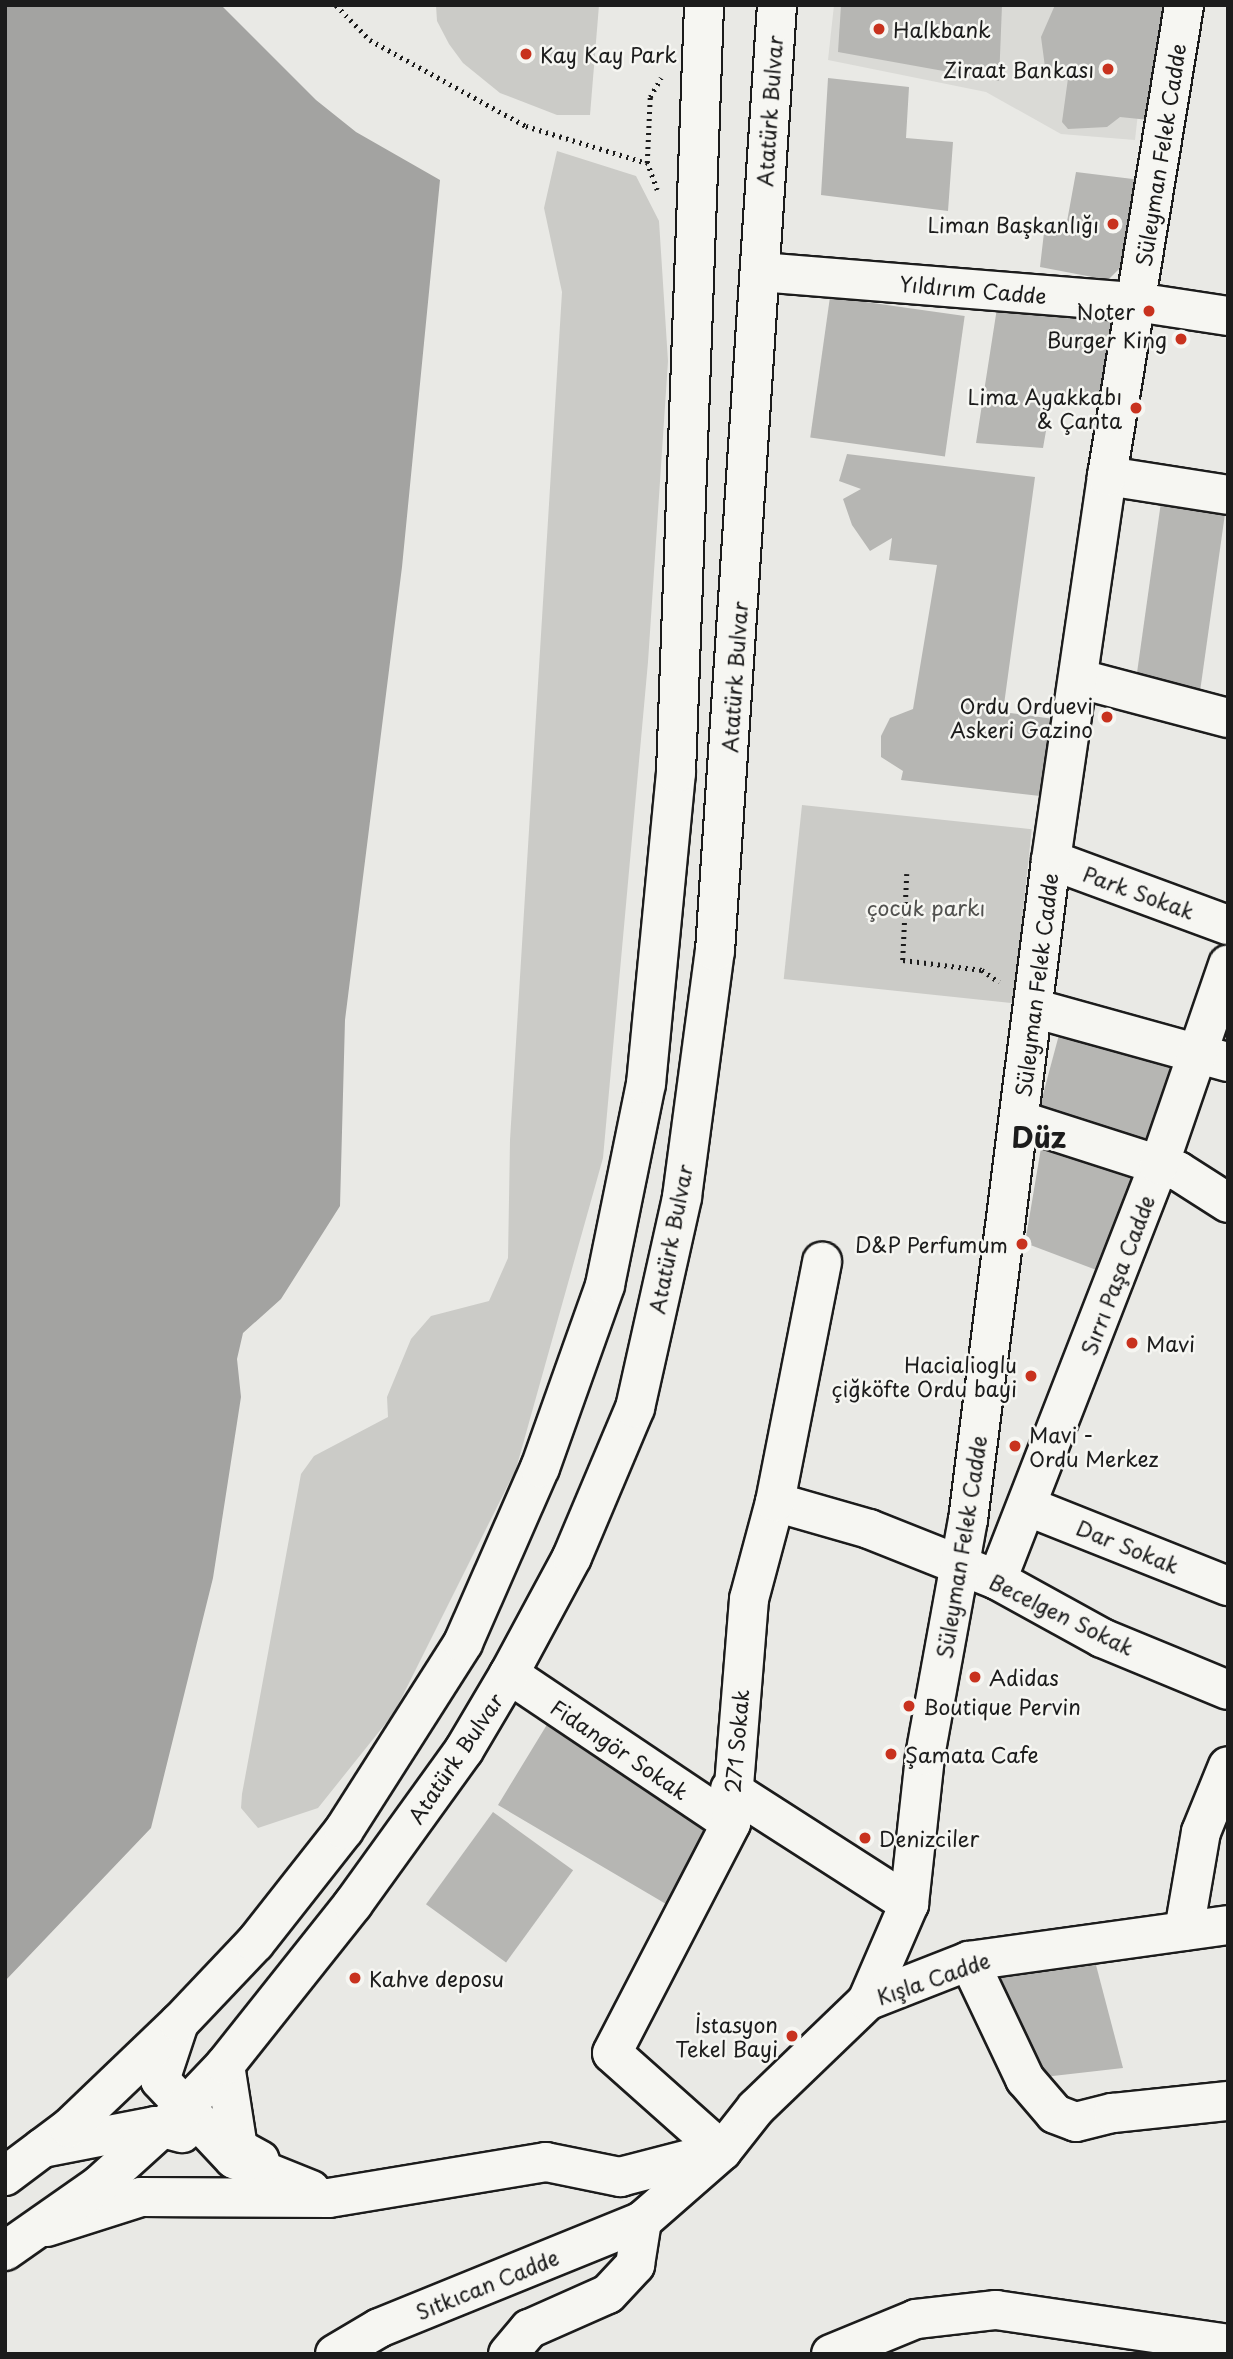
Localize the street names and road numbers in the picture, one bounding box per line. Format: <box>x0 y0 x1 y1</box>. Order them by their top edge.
street label: Atatürk Bulvar <box>751 34 787 188</box>
street label: Süleyman Felek Cadde <box>1130 40 1190 270</box>
street label: Yıldırım Cadde <box>898 270 1048 308</box>
street label: Atatürk Bulvar <box>716 600 752 754</box>
street label: Park Sokak <box>1080 860 1198 924</box>
street label: Süleyman Felek Cadde <box>1010 870 1062 1100</box>
street label: Atatürk Bulvar <box>643 1162 697 1316</box>
street label: Sırrı Paşa Cadde <box>1075 1191 1159 1359</box>
street label: Süleyman Felek Cadde <box>931 1432 991 1662</box>
street label: Dar Sokak <box>1073 1514 1183 1578</box>
street label: Becelgen Sokak <box>986 1568 1138 1660</box>
street label: Atatürk Bulvar <box>402 1688 508 1828</box>
street label: 271 Sokak <box>719 1688 753 1794</box>
street label: Fidangör Sokak <box>547 1694 693 1804</box>
street label: Kışla Cadde <box>873 1947 993 2009</box>
street label: Sıtkıcan Cadde <box>412 2244 562 2324</box>

